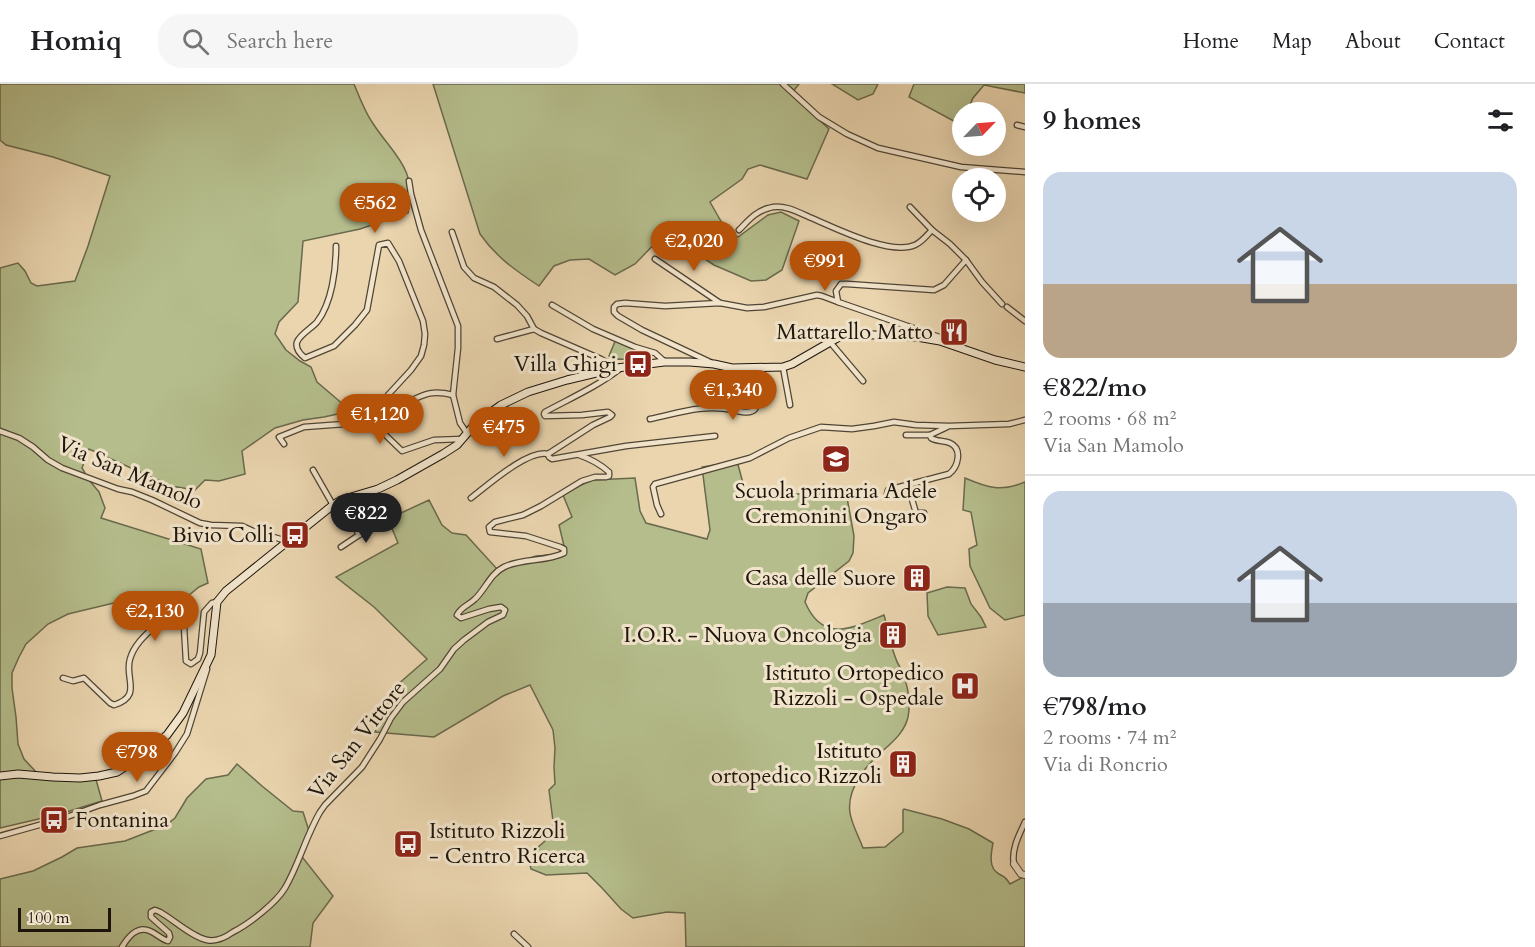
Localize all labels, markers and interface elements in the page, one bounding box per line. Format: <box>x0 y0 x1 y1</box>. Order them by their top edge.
search box <box>158 14 578 68</box>
text: Homiq <box>30 22 122 60</box>
icon: search <box>179 25 212 58</box>
text: Search here <box>227 26 333 56</box>
text: Home <box>1183 27 1239 56</box>
text: Map <box>1272 27 1312 56</box>
text: About <box>1345 27 1401 56</box>
text: Contact <box>1434 27 1505 56</box>
north arrow <box>952 102 1006 156</box>
map controls <box>952 102 1006 222</box>
text: 9 homes <box>1043 103 1141 138</box>
icon: filters <box>1484 104 1517 137</box>
button: locate <box>952 168 1006 222</box>
pin: €562 <box>339 183 411 234</box>
text: €562 <box>354 189 396 216</box>
icon: home <box>1226 211 1334 319</box>
pin: €2,020 <box>645 221 743 272</box>
text: €2,020 <box>665 227 723 254</box>
pin: €991 <box>789 241 861 292</box>
text: €991 <box>804 247 846 274</box>
restaurant icon: Mattarello Matto <box>938 316 970 348</box>
place label: Mattarello Matto <box>776 317 933 347</box>
bus stop icon: Villa Ghigi <box>622 348 654 380</box>
place label: Villa Ghigi <box>514 349 617 379</box>
pin: €1,340 <box>684 370 782 421</box>
text: €822/mo <box>1043 370 1147 405</box>
text: €1,340 <box>704 376 762 403</box>
pin: €1,120 <box>331 394 429 445</box>
text: €1,120 <box>351 400 409 427</box>
text: 2 rooms · 68 m² <box>1043 405 1176 432</box>
pin: €475 <box>468 407 540 458</box>
text: €475 <box>483 413 525 440</box>
street label: Via San Mamolo <box>53 429 207 517</box>
text: Via San Mamolo <box>1043 432 1184 459</box>
school or university icon: Scuola primaria Adele Cremonini Ongaro <box>820 443 852 475</box>
place label: Scuola primaria Adele Cremonini Ongaro <box>735 476 937 531</box>
pin: €822 <box>330 493 402 544</box>
text: €822 <box>345 499 387 526</box>
bus stop icon: Bivio Colli <box>279 519 311 551</box>
place label: Bivio Colli <box>172 520 274 550</box>
icon: home <box>1226 530 1334 638</box>
building icon: Casa delle Suore <box>901 562 933 594</box>
place label: Casa delle Suore <box>745 563 896 593</box>
pin: €2,130 <box>106 591 204 642</box>
text: €2,130 <box>126 597 184 624</box>
building icon: I.O.R. - Nuova Oncologia <box>877 619 909 651</box>
place label: I.O.R. - Nuova Oncologia <box>624 620 872 650</box>
place label: Istituto Ortopedico Rizzoli - Ospedale <box>765 658 944 713</box>
hospital icon: Istituto Ortopedico Rizzoli - Ospedale <box>949 670 981 702</box>
street label: Via San Vittore <box>301 674 413 806</box>
text: €798/mo <box>1043 689 1147 724</box>
text: 2 rooms · 74 m² <box>1043 724 1176 751</box>
pin: €798 <box>101 732 173 783</box>
place label: Istituto ortopedico Rizzoli <box>711 736 882 791</box>
text: €798 <box>116 738 158 765</box>
building icon: Istituto ortopedico Rizzoli <box>887 748 919 780</box>
text: Via di Roncrio <box>1043 751 1168 778</box>
bus stop icon: Fontanina <box>38 804 70 836</box>
place label: Fontanina <box>75 805 170 835</box>
place label: Istituto Rizzoli - Centro Ricerca <box>429 816 586 871</box>
bus stop icon: Istituto Rizzoli - Centro Ricerca <box>392 828 424 860</box>
scale bar <box>18 905 111 932</box>
text: 100 m <box>27 907 69 929</box>

